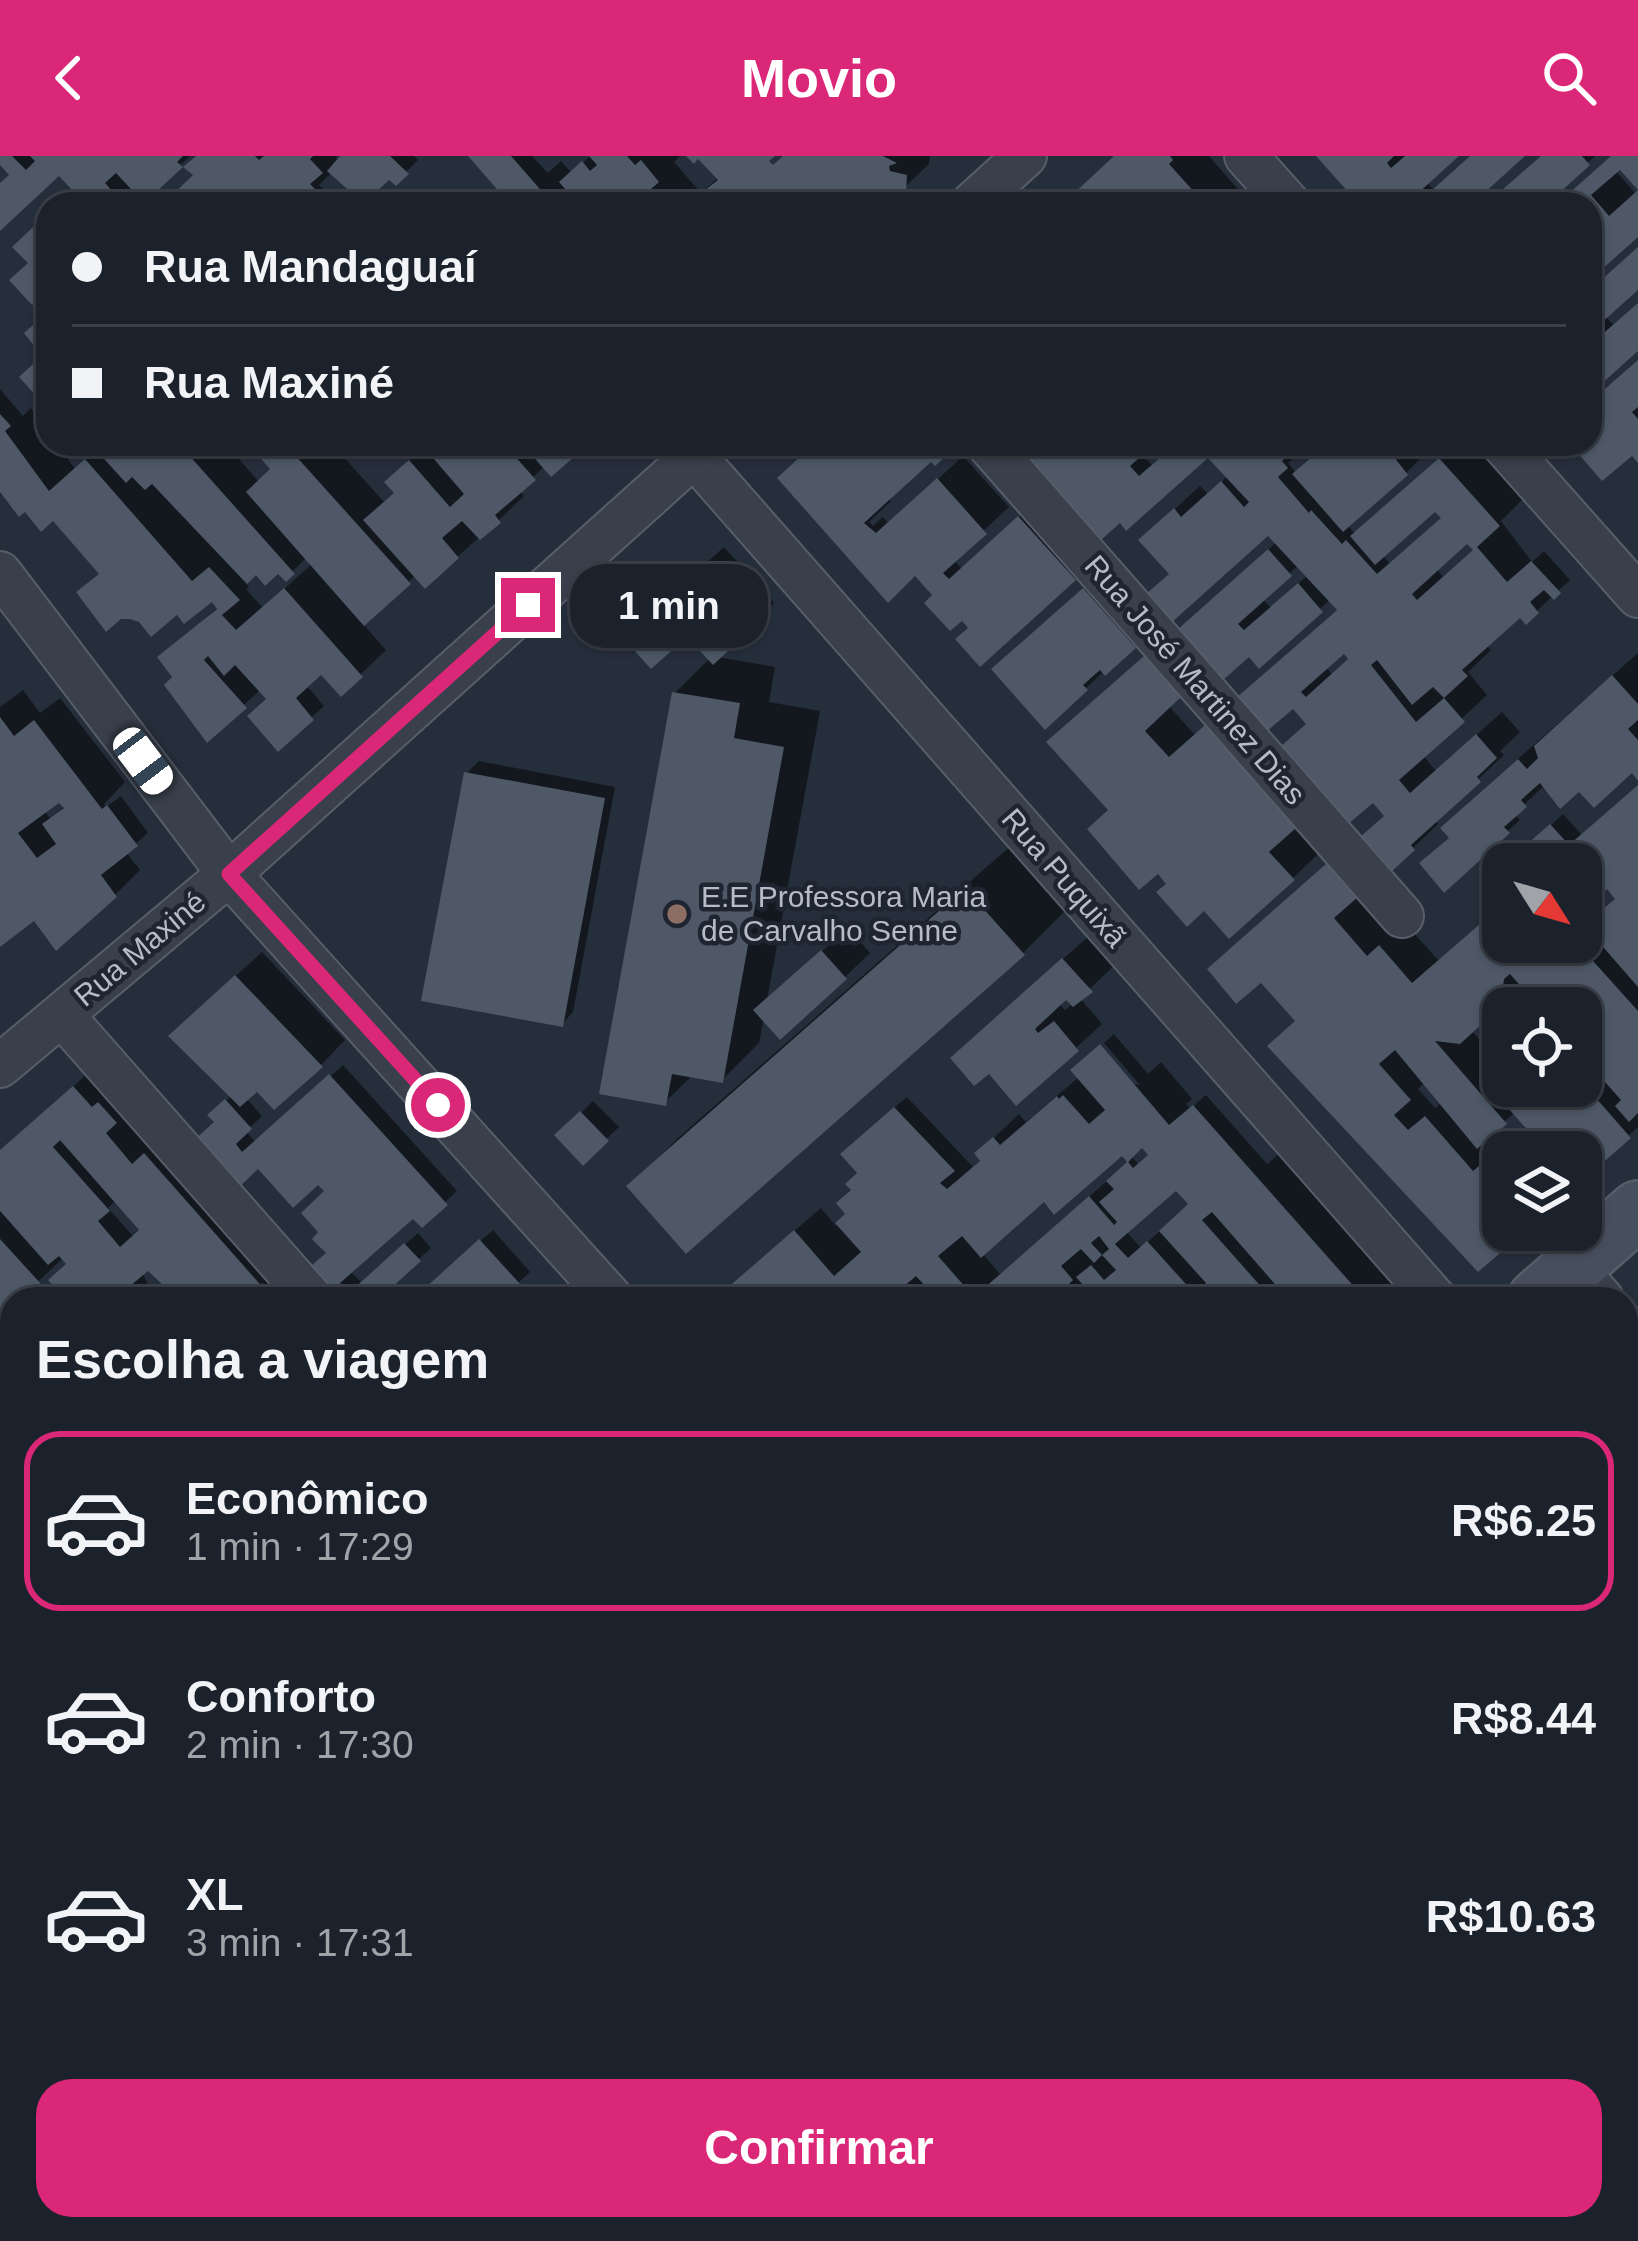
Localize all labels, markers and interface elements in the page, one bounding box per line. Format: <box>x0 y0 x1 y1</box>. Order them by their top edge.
icon: back <box>36 45 102 111</box>
icon: search <box>1536 45 1602 111</box>
text: Movio <box>741 48 897 108</box>
text: Rua Mandaguaí <box>144 241 477 292</box>
text: Rua Maxiné <box>144 357 394 408</box>
street label: Rua José Martinez Dias <box>1078 549 1312 811</box>
callout: 1 min <box>570 563 768 647</box>
route end <box>501 578 555 632</box>
text: 1 min <box>618 584 720 627</box>
car <box>107 721 179 801</box>
street label: Rua Puquixã <box>996 802 1133 954</box>
north arrow <box>1482 843 1602 963</box>
map controls <box>1482 843 1602 1251</box>
place label: E.E Professora Maria de Carvalho Senne <box>701 880 986 947</box>
street label: Rua Maxiné <box>68 885 212 1013</box>
marker: E.E Professora Maria de Carvalho Senne <box>664 901 690 927</box>
button: locate <box>1482 987 1602 1107</box>
route start <box>411 1078 465 1132</box>
button: layers <box>1482 1131 1602 1251</box>
text: Escolha a viagem <box>36 1329 489 1389</box>
icon: car <box>42 1467 150 1575</box>
text: Econômico <box>186 1473 429 1524</box>
text: R$6.25 <box>1451 1495 1596 1546</box>
text: 1 min · 17:29 <box>186 1525 414 1568</box>
icon: car <box>42 1665 150 1773</box>
text: Conforto <box>186 1671 376 1722</box>
text: R$8.44 <box>1451 1693 1596 1744</box>
text: 2 min · 17:30 <box>186 1723 414 1766</box>
icon: car <box>42 1863 150 1971</box>
text: XL <box>186 1869 244 1920</box>
text: R$10.63 <box>1426 1891 1596 1942</box>
text: 3 min · 17:31 <box>186 1921 414 1964</box>
button: Confirmar <box>36 2079 1602 2217</box>

